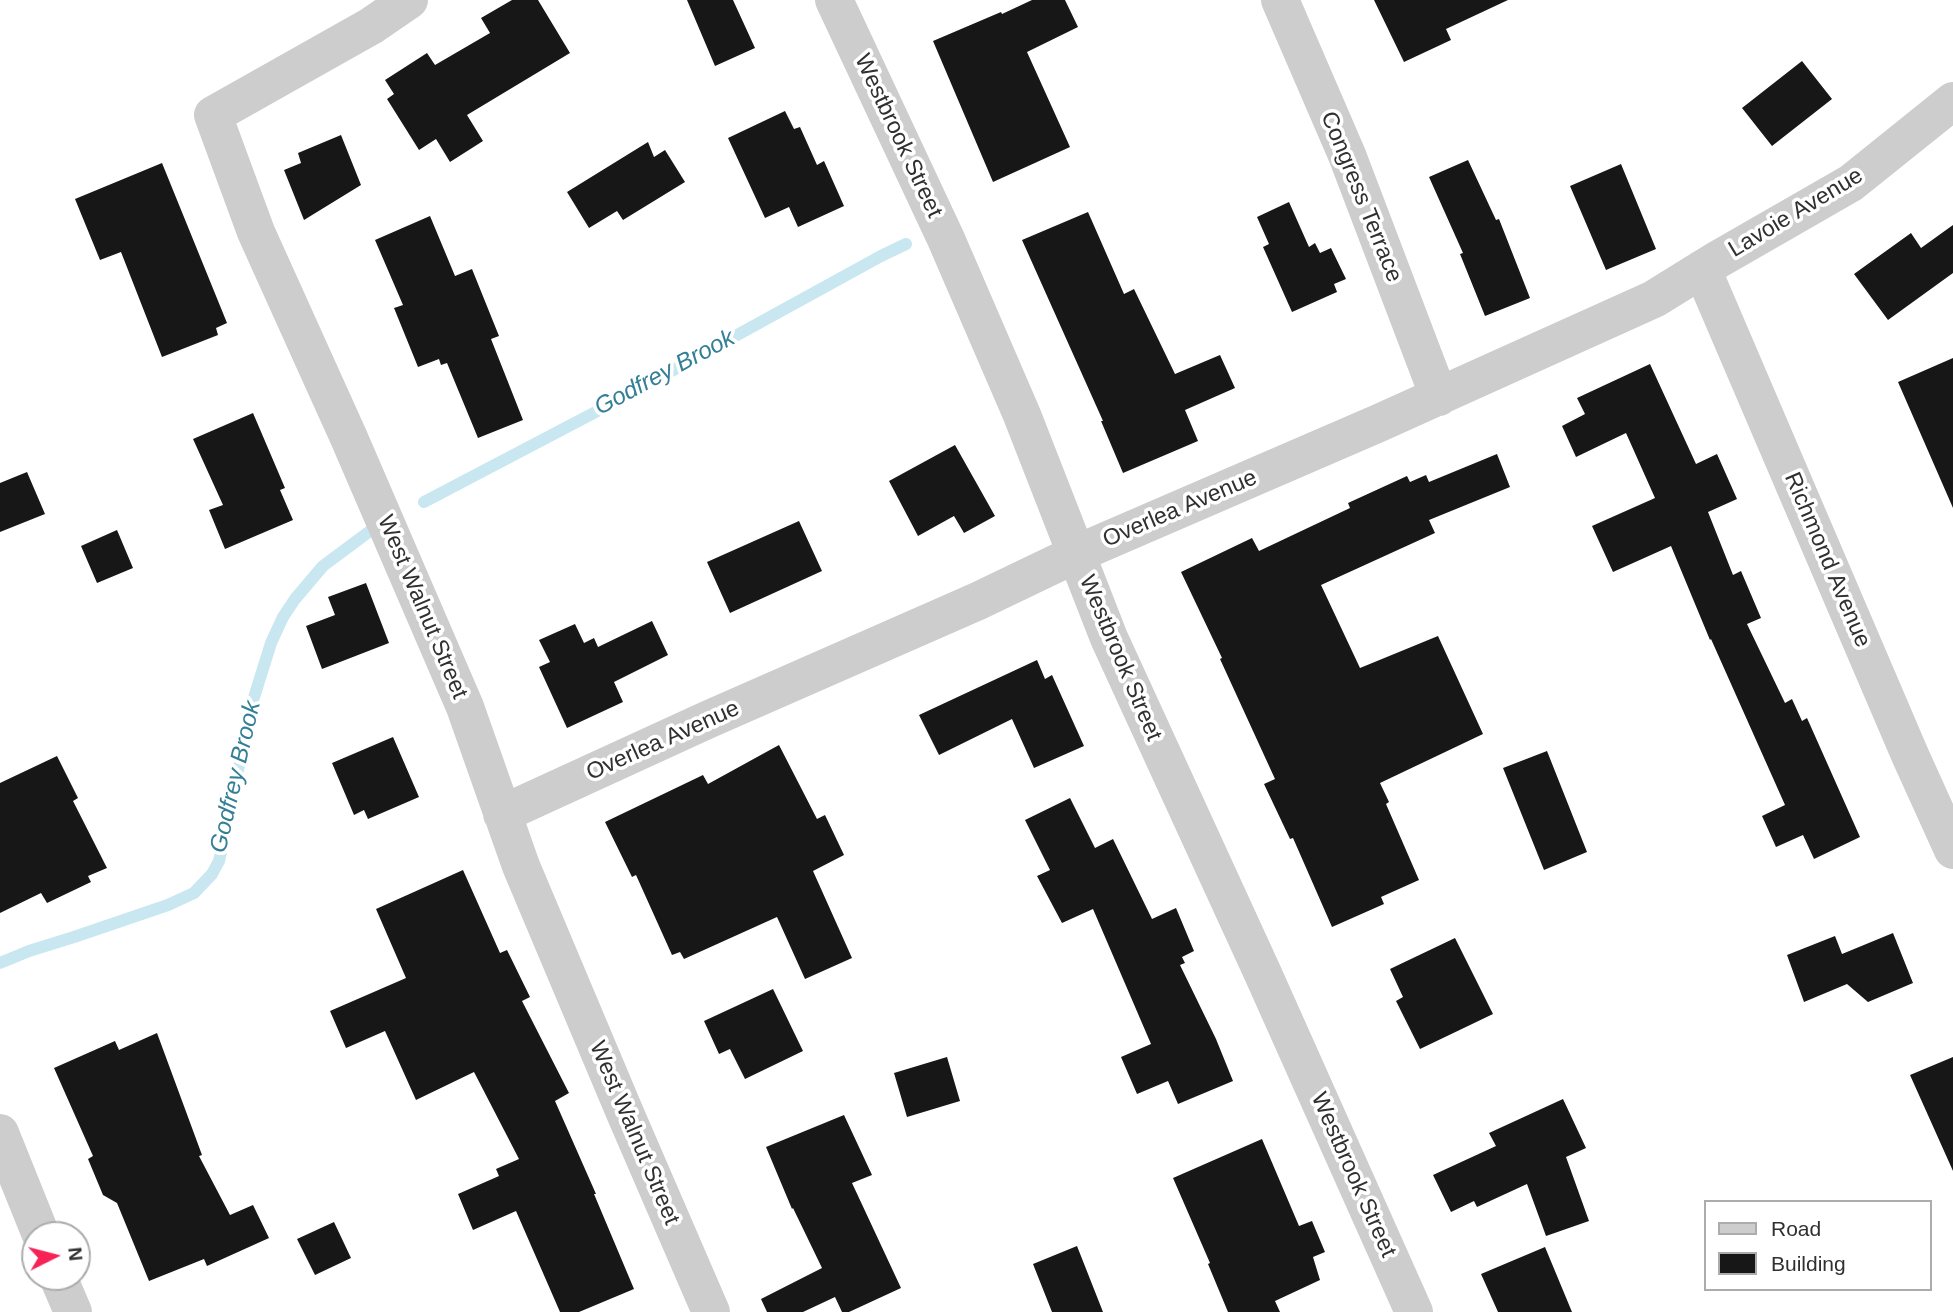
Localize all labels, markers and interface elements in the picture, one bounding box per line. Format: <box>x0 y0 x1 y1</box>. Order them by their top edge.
street label: Westbrook Street <box>848 50 948 222</box>
street label: Congress Terrace <box>1314 108 1408 286</box>
street label: Lavoie Avenue <box>1724 162 1868 264</box>
water label: Godfrey Brook <box>590 324 740 422</box>
street label: Overlea Avenue <box>1099 464 1261 554</box>
street label: Richmond Avenue <box>1778 468 1876 652</box>
street label: West Walnut Street <box>371 511 473 703</box>
street label: Westbrook Street <box>1073 571 1167 745</box>
street label: Overlea Avenue <box>582 695 744 787</box>
water label: Godfrey Brook <box>205 698 267 856</box>
street label: West Walnut Street <box>583 1037 685 1229</box>
street label: Westbrook Street <box>1304 1088 1402 1262</box>
legend <box>1704 1200 1932 1291</box>
text: Road <box>1771 1217 1821 1240</box>
north arrow <box>21 1221 91 1291</box>
text: N <box>64 1246 87 1262</box>
text: Building <box>1771 1252 1846 1275</box>

